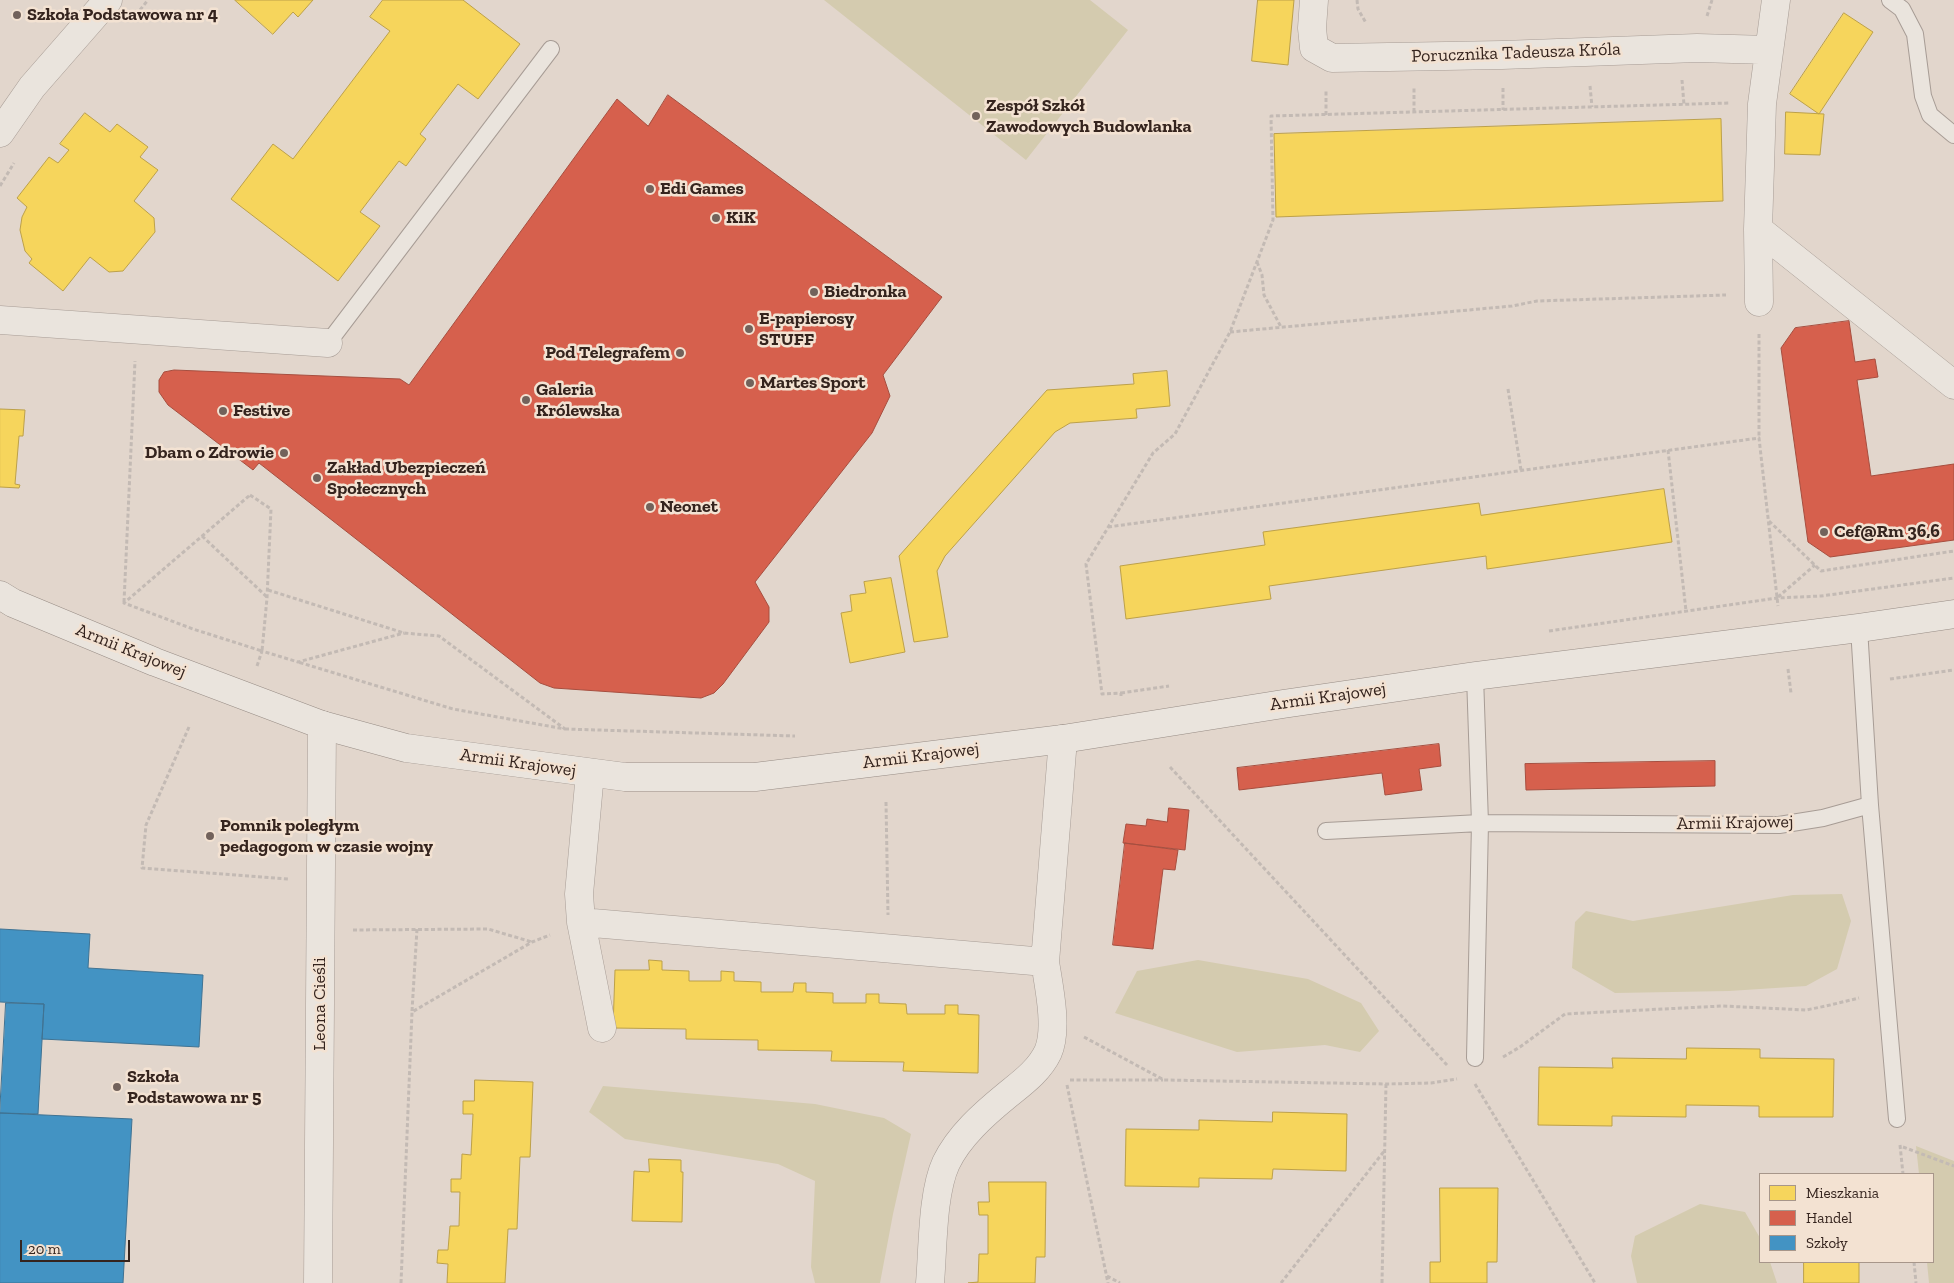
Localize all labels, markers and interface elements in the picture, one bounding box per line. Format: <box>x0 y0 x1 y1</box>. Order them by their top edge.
place label: Szkoła Podstawowa nr 4 <box>27 4 218 26</box>
marker: Szkoła Podstawowa nr 4 <box>11 9 23 21</box>
street label: Porucznika Tadeusza Króla <box>1411 39 1621 67</box>
place label: Zespół Szkół Zawodowych Budowlanka <box>986 95 1192 138</box>
marker: Zespół Szkół Zawodowych Budowlanka <box>970 110 982 122</box>
place label: Edi Games <box>660 178 744 200</box>
marker: Edi Games <box>644 183 656 195</box>
place label: KiK <box>726 207 756 229</box>
marker: KiK <box>710 212 722 224</box>
place label: Biedronka <box>824 281 907 303</box>
marker: Biedronka <box>808 286 820 298</box>
place label: E-papierosy STUFF <box>759 308 854 350</box>
marker: E-papierosy STUFF <box>743 323 755 335</box>
place label: Pod Telegrafem <box>545 342 670 364</box>
marker: Pod Telegrafem <box>674 347 686 359</box>
place label: Martes Sport <box>760 372 865 394</box>
marker: Martes Sport <box>744 377 756 389</box>
place label: Galeria Królewska <box>536 379 620 422</box>
marker: Galeria Królewska <box>520 394 532 406</box>
place label: Festive <box>233 400 290 422</box>
marker: Festive <box>217 405 229 417</box>
place label: Dbam o Zdrowie <box>145 442 274 464</box>
marker: Dbam o Zdrowie <box>278 447 290 459</box>
place label: Zakład Ubezpieczeń Społecznych <box>327 457 486 499</box>
marker: Zakład Ubezpieczeń Społecznych <box>311 472 323 484</box>
place label: Neonet <box>660 496 718 518</box>
marker: Neonet <box>644 501 656 513</box>
place label: Cef@Rm 36,6 <box>1834 521 1940 543</box>
marker: Cef@Rm 36,6 <box>1818 526 1830 538</box>
street label: Armii Krajowej <box>73 619 189 683</box>
street label: Armii Krajowej <box>1269 678 1387 716</box>
street label: Armii Krajowej <box>862 738 980 774</box>
street label: Armii Krajowej <box>459 744 577 782</box>
street label: Armii Krajowej <box>1676 811 1794 835</box>
place label: Pomnik poległym pedagogom w czasie wojny <box>220 815 433 858</box>
marker: Pomnik poległym pedagogom w czasie wojny <box>204 830 216 842</box>
street label: Leona Cieśli <box>309 957 331 1051</box>
place label: Szkoła Podstawowa nr 5 <box>127 1066 262 1108</box>
marker: Szkoła Podstawowa nr 5 <box>111 1081 123 1093</box>
legend <box>1759 1173 1934 1263</box>
text: Mieszkania <box>1806 1184 1879 1202</box>
text: Handel <box>1806 1209 1852 1227</box>
scale bar <box>22 1230 132 1262</box>
text: Szkoły <box>1806 1234 1848 1252</box>
text: 20 m <box>28 1240 61 1258</box>

